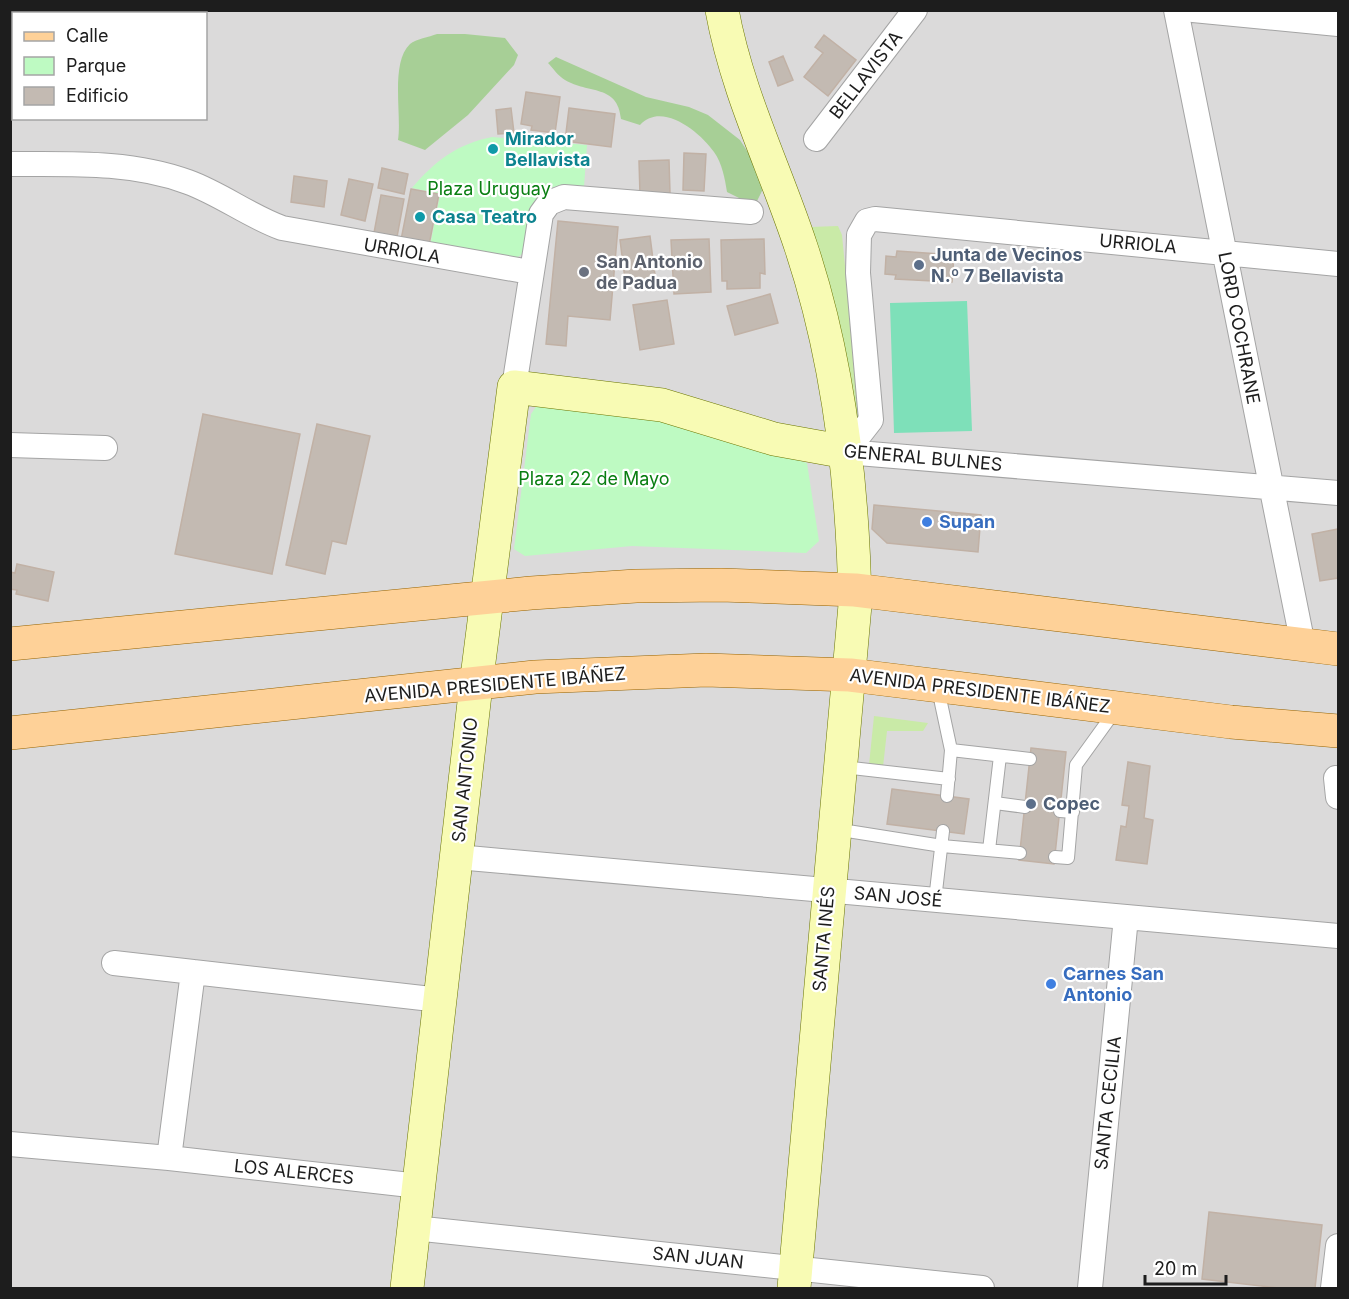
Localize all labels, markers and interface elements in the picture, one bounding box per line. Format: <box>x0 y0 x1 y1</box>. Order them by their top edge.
legend <box>12 12 207 120</box>
text: Calle <box>66 25 108 46</box>
street label: BELLAVISTA <box>825 27 906 123</box>
text: Parque <box>66 55 126 76</box>
text: Edificio <box>66 85 129 106</box>
place label: Mirador Bellavista <box>505 128 590 170</box>
marker: Mirador Bellavista <box>486 142 500 156</box>
park label: Plaza Uruguay <box>427 178 551 199</box>
place label: Casa Teatro <box>432 206 537 227</box>
marker: Casa Teatro <box>413 210 427 224</box>
street label: URRIOLA <box>1098 230 1178 257</box>
street label: URRIOLA <box>362 233 442 268</box>
place label: Junta de Vecinos N.º 7 Bellavista <box>931 244 1083 286</box>
street label: LORD COCHRANE <box>1214 250 1265 406</box>
place label: San Antonio de Padua <box>596 251 703 293</box>
marker: Junta de Vecinos N.º 7 Bellavista <box>912 258 926 272</box>
marker: San Antonio de Padua <box>577 265 591 279</box>
street label: GENERAL BULNES <box>843 440 1003 475</box>
park label: Plaza 22 de Mayo <box>518 468 670 489</box>
place label: Supan <box>939 511 995 532</box>
marker: Supan <box>920 515 934 529</box>
street label: AVENIDA PRESIDENTE IBÁÑEZ <box>363 662 627 706</box>
street label: AVENIDA PRESIDENTE IBÁÑEZ <box>848 663 1112 717</box>
street label: SAN ANTONIO <box>447 716 482 843</box>
place label: Copec <box>1043 793 1100 814</box>
marker: Copec <box>1024 797 1038 811</box>
street label: SAN JOSÉ <box>853 881 943 911</box>
street label: SANTA INÉS <box>807 885 839 993</box>
place label: Carnes San Antonio <box>1063 963 1164 1005</box>
marker: Carnes San Antonio <box>1044 977 1058 991</box>
street label: SANTA CECILIA <box>1090 1035 1125 1171</box>
street label: LOS ALERCES <box>233 1155 355 1188</box>
street label: SAN JUAN <box>651 1242 745 1273</box>
scale bar <box>1145 1248 1226 1286</box>
text: 20 m <box>1154 1258 1197 1279</box>

